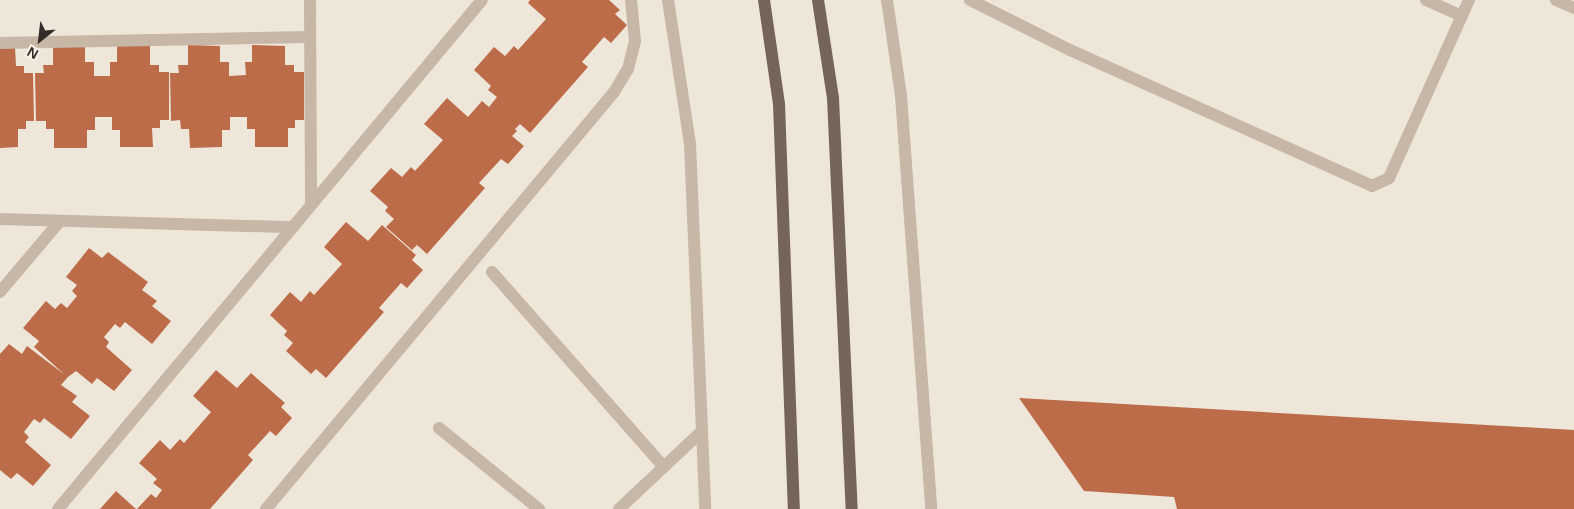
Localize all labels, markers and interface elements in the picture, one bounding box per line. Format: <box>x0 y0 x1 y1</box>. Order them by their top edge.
north arrow <box>15 15 65 65</box>
text: N <box>24 44 41 63</box>

